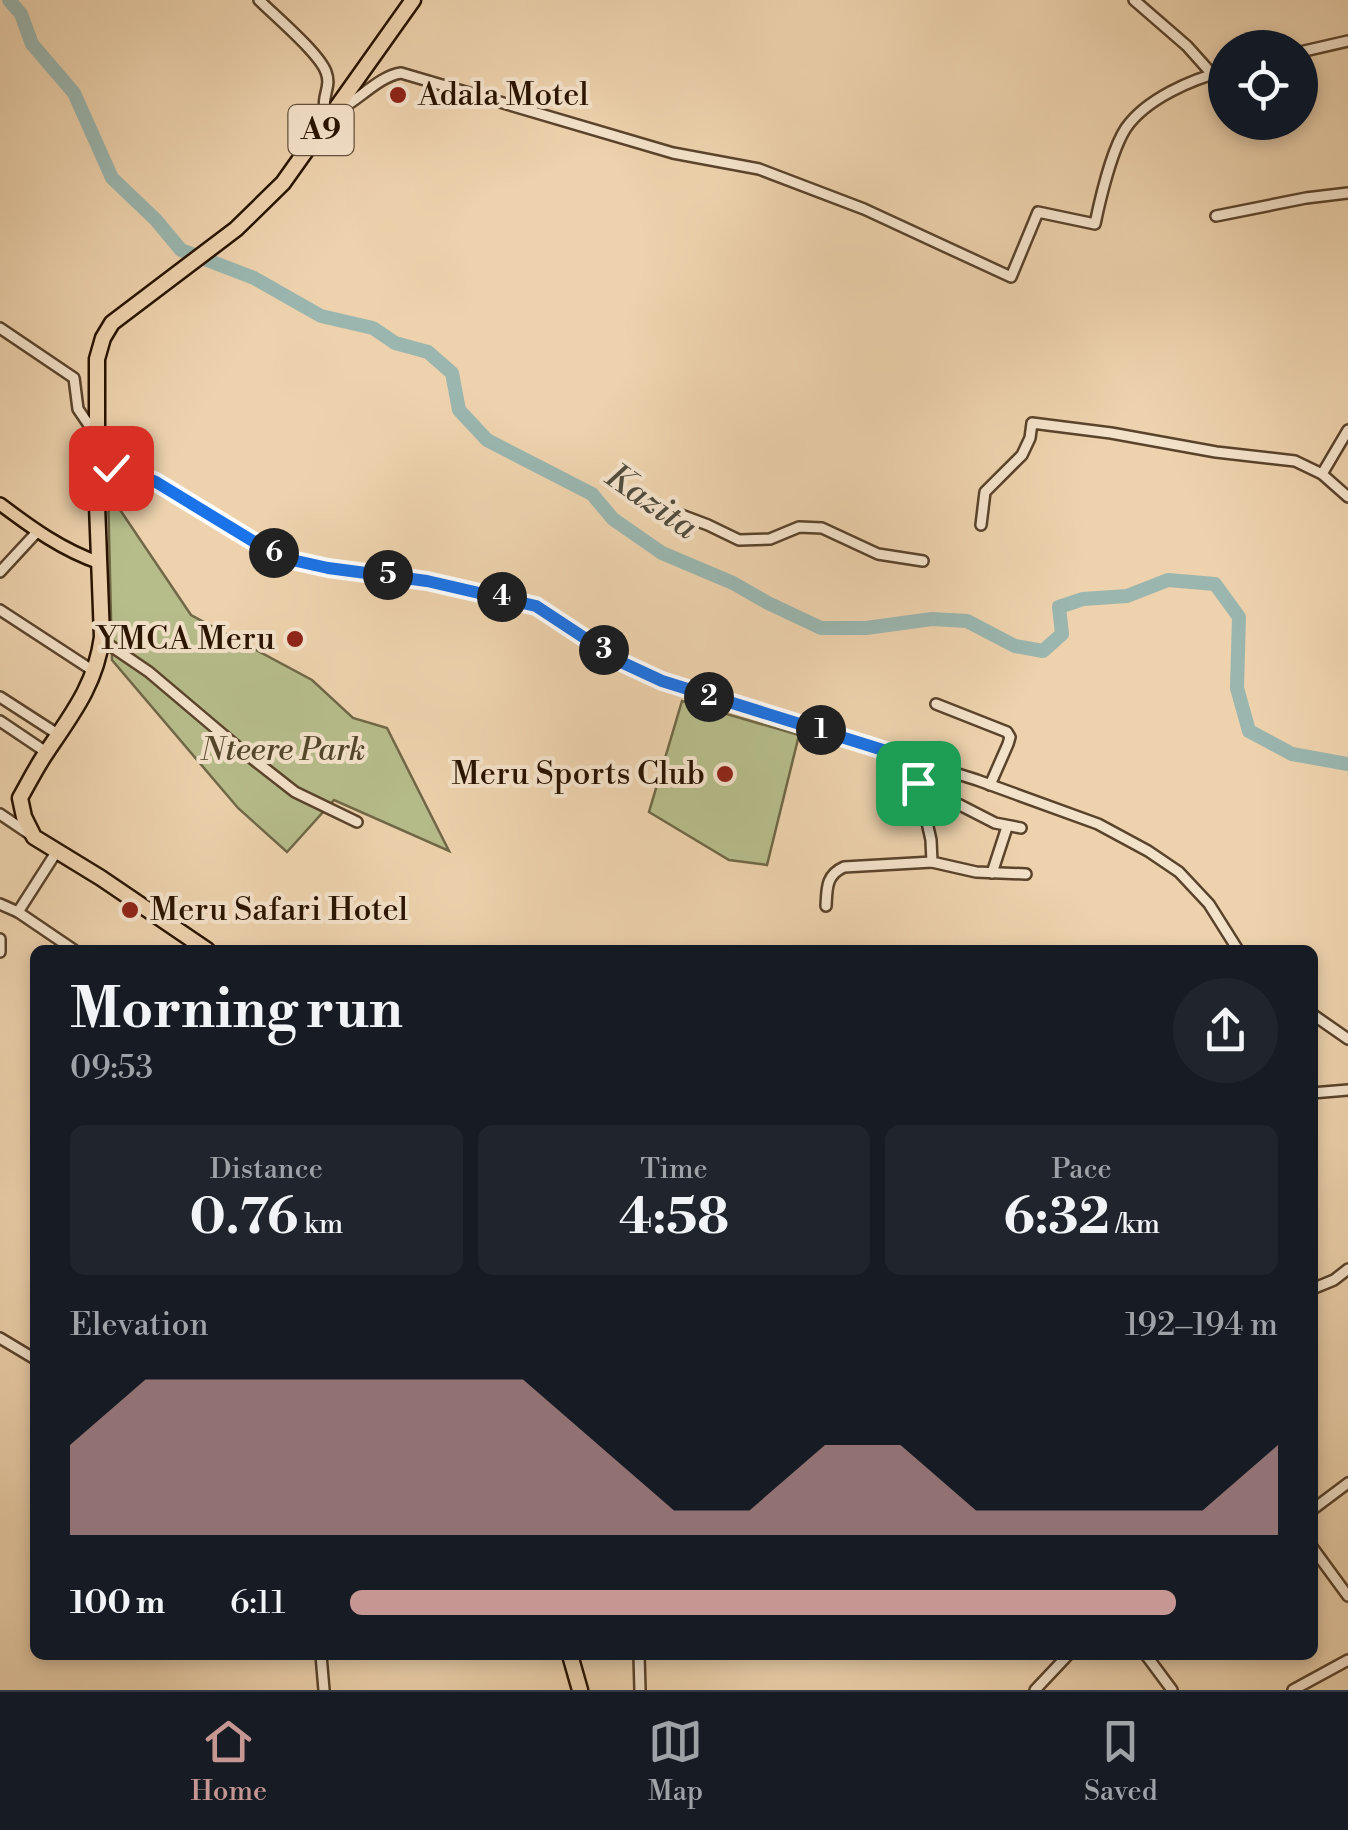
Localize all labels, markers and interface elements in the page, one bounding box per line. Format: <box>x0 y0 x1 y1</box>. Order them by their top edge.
map controls <box>1208 30 1318 140</box>
button: locate <box>1208 30 1318 140</box>
place label: Adala Motel <box>417 75 589 115</box>
marker: Adala Motel <box>387 84 409 106</box>
road number: A9 <box>288 105 354 155</box>
pin <box>69 426 154 511</box>
icon: check <box>84 441 139 496</box>
water label: Kazita <box>596 455 706 550</box>
pin: 6 <box>249 528 299 578</box>
text: 6 <box>265 535 283 570</box>
pin: 5 <box>363 550 413 600</box>
text: 5 <box>379 557 397 592</box>
pin: 4 <box>477 572 527 622</box>
text: 4 <box>493 579 511 614</box>
place label: YMCA Meru <box>95 619 275 659</box>
pin: 3 <box>579 625 629 675</box>
marker: YMCA Meru <box>284 628 306 650</box>
text: 3 <box>596 632 612 667</box>
pin: 2 <box>684 672 734 722</box>
text: 2 <box>700 679 718 714</box>
pin: 1 <box>796 705 846 755</box>
text: 1 <box>814 712 828 747</box>
park label: Nteere Park <box>200 730 365 770</box>
pin <box>876 741 961 826</box>
place label: Meru Sports Club <box>452 754 705 794</box>
icon: arrive <box>891 756 946 811</box>
marker: Meru Sports Club <box>714 763 736 785</box>
place label: Meru Safari Hotel <box>150 890 409 930</box>
marker: Meru Safari Hotel <box>119 899 141 921</box>
text: Morning run <box>70 976 403 1045</box>
button: share <box>1173 978 1278 1083</box>
text: 09:53 <box>70 1048 153 1088</box>
text: Distance <box>210 1152 323 1187</box>
text: Time <box>640 1152 708 1187</box>
text: Pace <box>1052 1152 1112 1187</box>
text: 0.76 <box>189 1187 298 1249</box>
text: 4:58 <box>619 1187 729 1249</box>
text: 6:32 <box>1003 1187 1110 1249</box>
text: km <box>298 1207 343 1242</box>
text: /km <box>1110 1207 1160 1242</box>
text: Elevation <box>70 1305 209 1345</box>
text: 192–194 m <box>1125 1305 1278 1345</box>
text: 100 m <box>70 1583 165 1623</box>
text: 6:11 <box>230 1583 285 1623</box>
tab: Home <box>190 1714 267 1809</box>
tab: Map <box>648 1714 703 1809</box>
tab: Saved <box>1084 1714 1158 1809</box>

